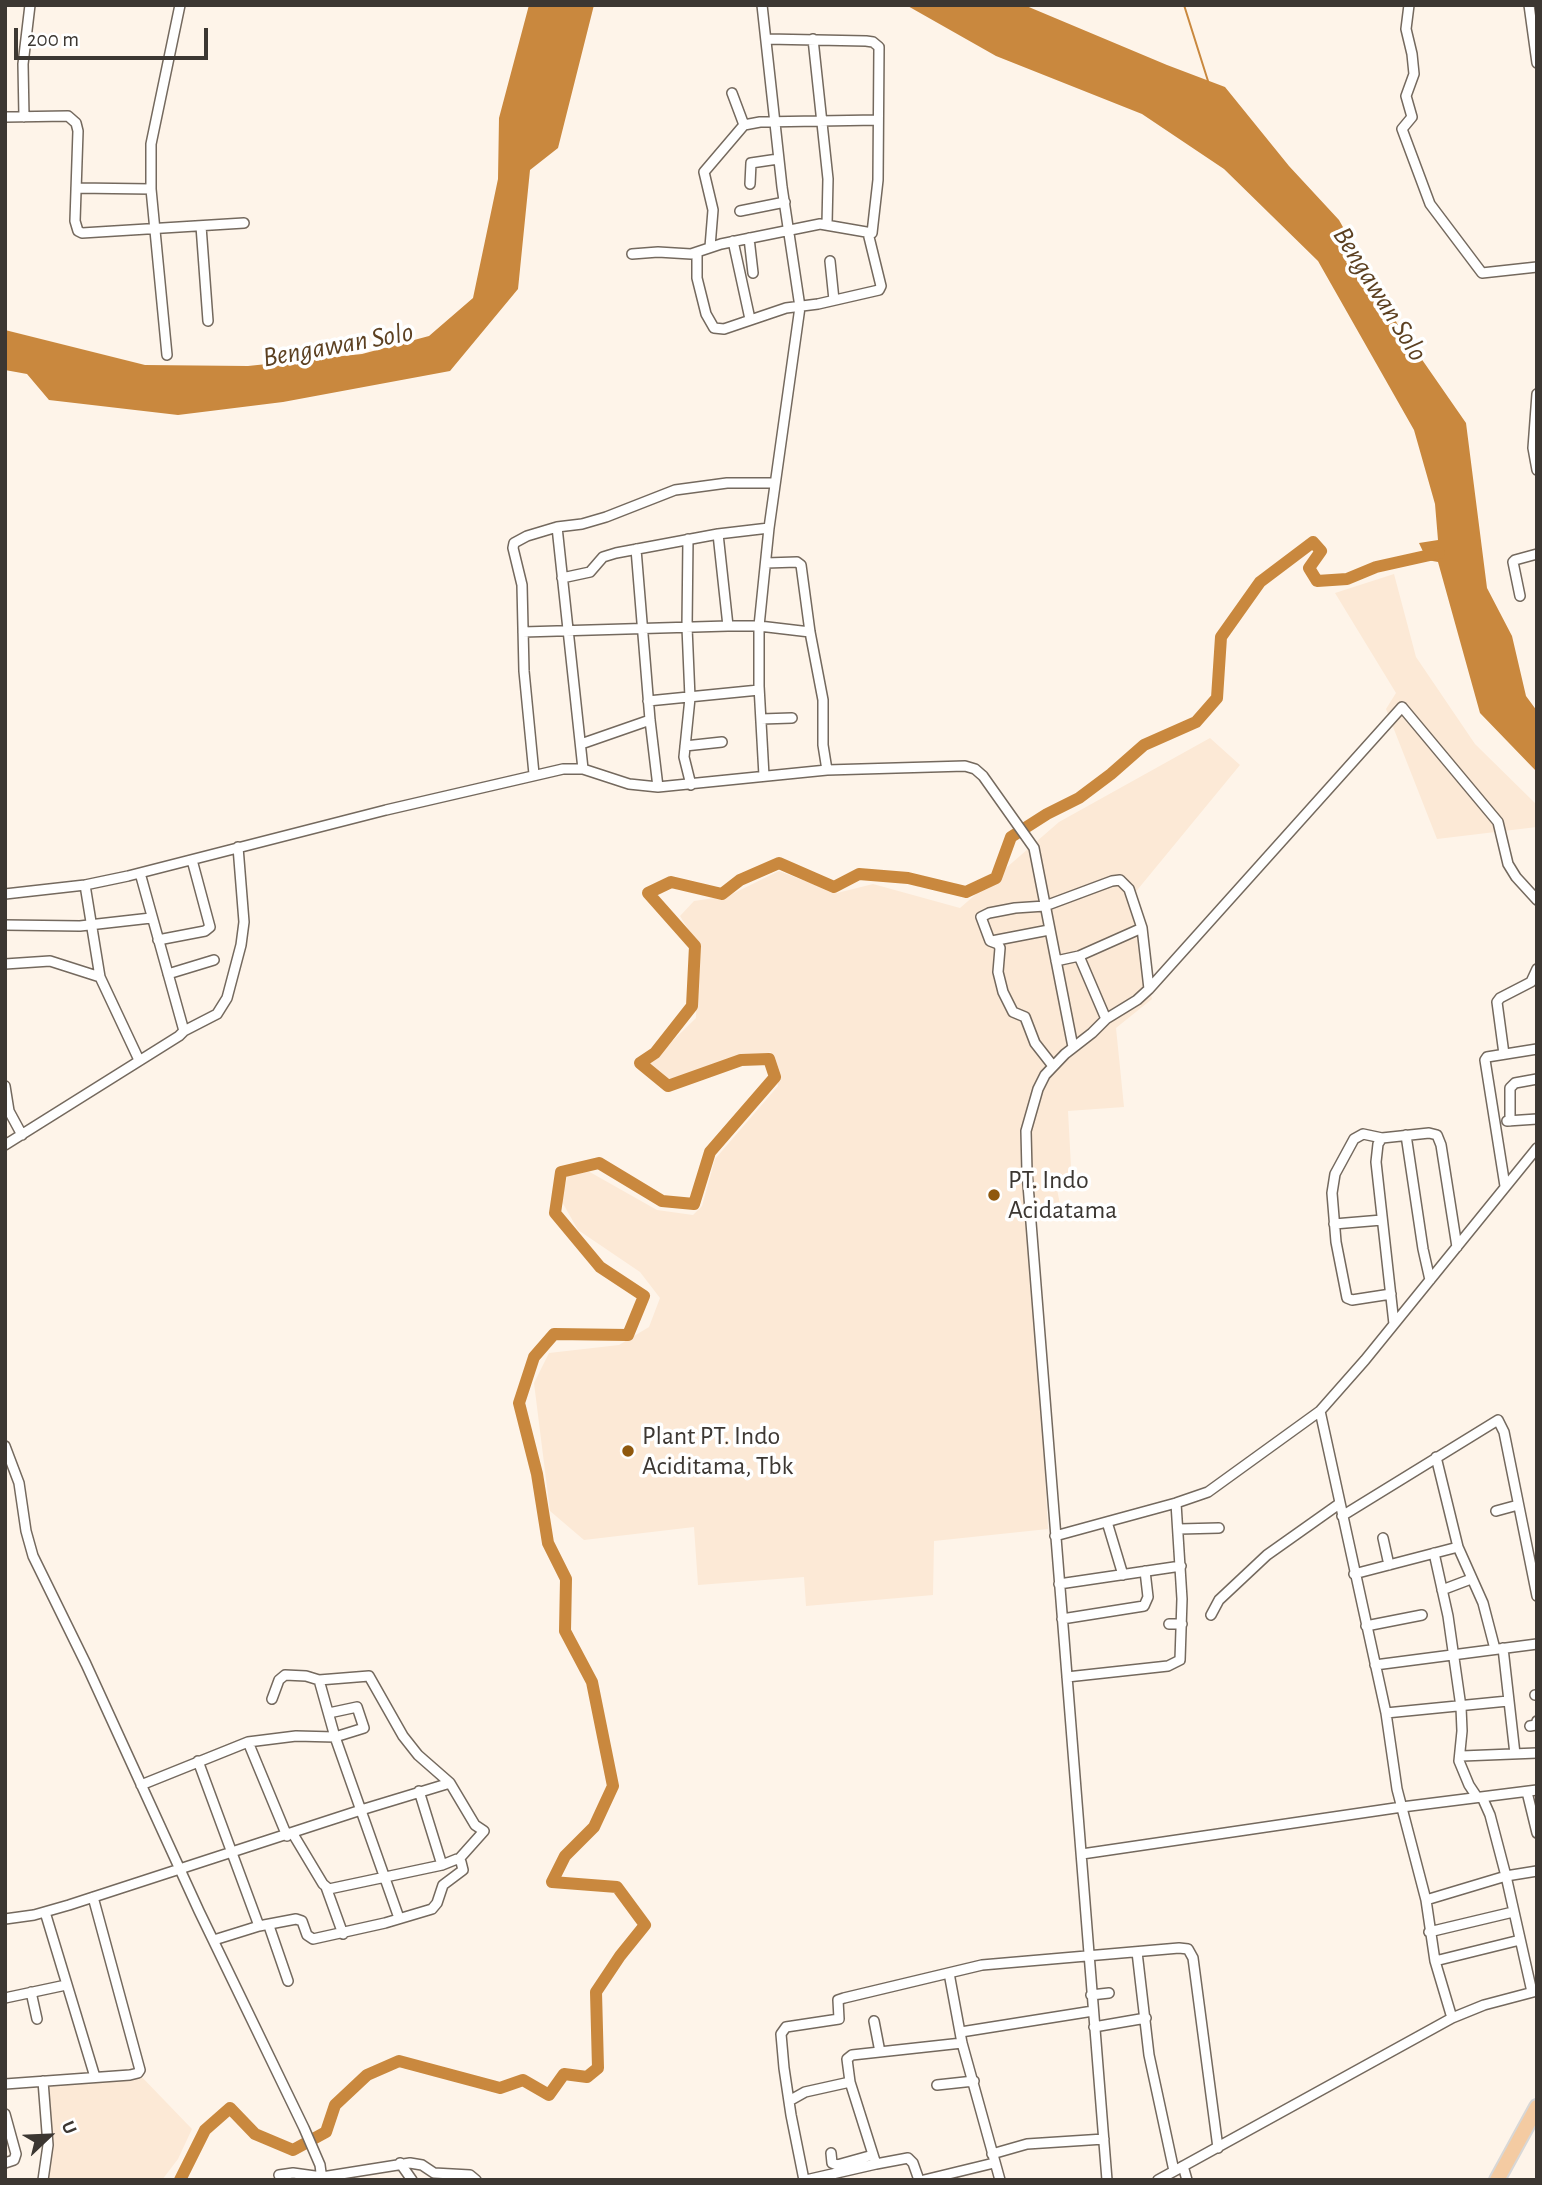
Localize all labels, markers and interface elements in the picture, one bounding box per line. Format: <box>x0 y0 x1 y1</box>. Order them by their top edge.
scale bar <box>18 14 212 58</box>
text: 200 m <box>27 29 79 50</box>
water label: Bengawan Solo <box>1325 221 1435 367</box>
water label: Bengawan Solo <box>260 315 416 375</box>
place label: PT. Indo Acidatama <box>1008 1164 1117 1226</box>
marker: PT. Indo Acidatama <box>986 1187 1002 1203</box>
place label: Plant PT. Indo Aciditama, Tbk <box>642 1420 793 1482</box>
marker: Plant PT. Indo Aciditama, Tbk <box>620 1443 636 1459</box>
north arrow <box>14 2101 84 2171</box>
text: U <box>58 2118 80 2137</box>

